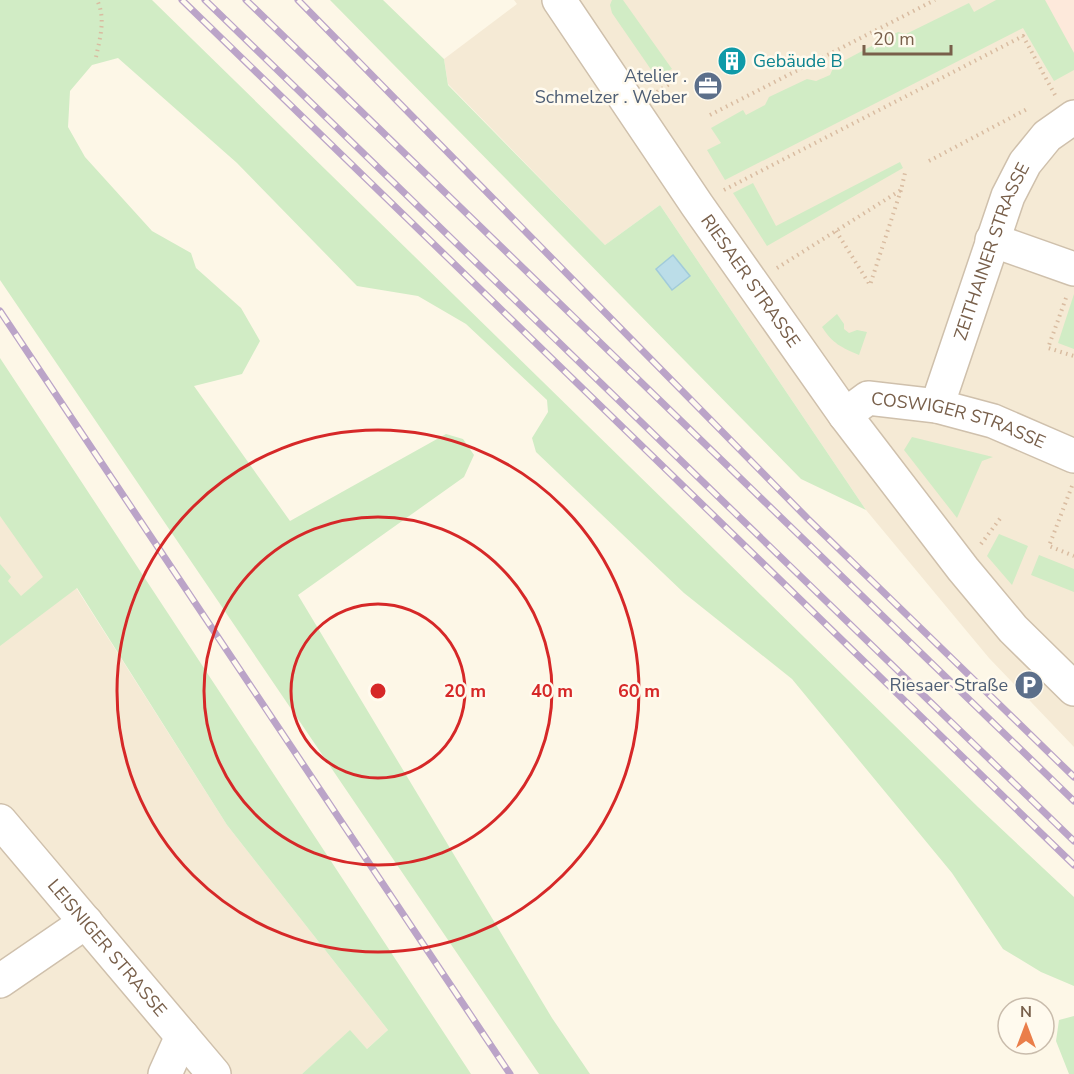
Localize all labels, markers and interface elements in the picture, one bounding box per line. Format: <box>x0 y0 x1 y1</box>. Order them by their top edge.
scale bar <box>864 18 951 56</box>
text: 20 m <box>873 27 915 51</box>
building icon: Gebäude B <box>716 45 748 77</box>
place label: Gebäude B <box>753 49 843 73</box>
place label: Atelier . Schmelzer . Weber <box>535 64 688 109</box>
office icon: Atelier . Schmelzer . Weber <box>692 70 724 102</box>
street label: ZEITHAINER STRASSE <box>948 158 1035 343</box>
street label: RIESAER STRASSE <box>695 210 806 352</box>
street label: COSWIGER STRASSE <box>870 386 1049 454</box>
parking icon: Riesaer Straße <box>1013 669 1045 701</box>
place label: Riesaer Straße <box>889 673 1008 697</box>
text: 20 m <box>444 679 486 703</box>
text: 40 m <box>531 679 573 703</box>
text: 60 m <box>618 679 660 703</box>
centre of rings <box>368 681 388 701</box>
street label: LEISNIGER STRASSE <box>42 874 172 1022</box>
north arrow <box>996 996 1056 1056</box>
text: N <box>1020 1001 1032 1023</box>

